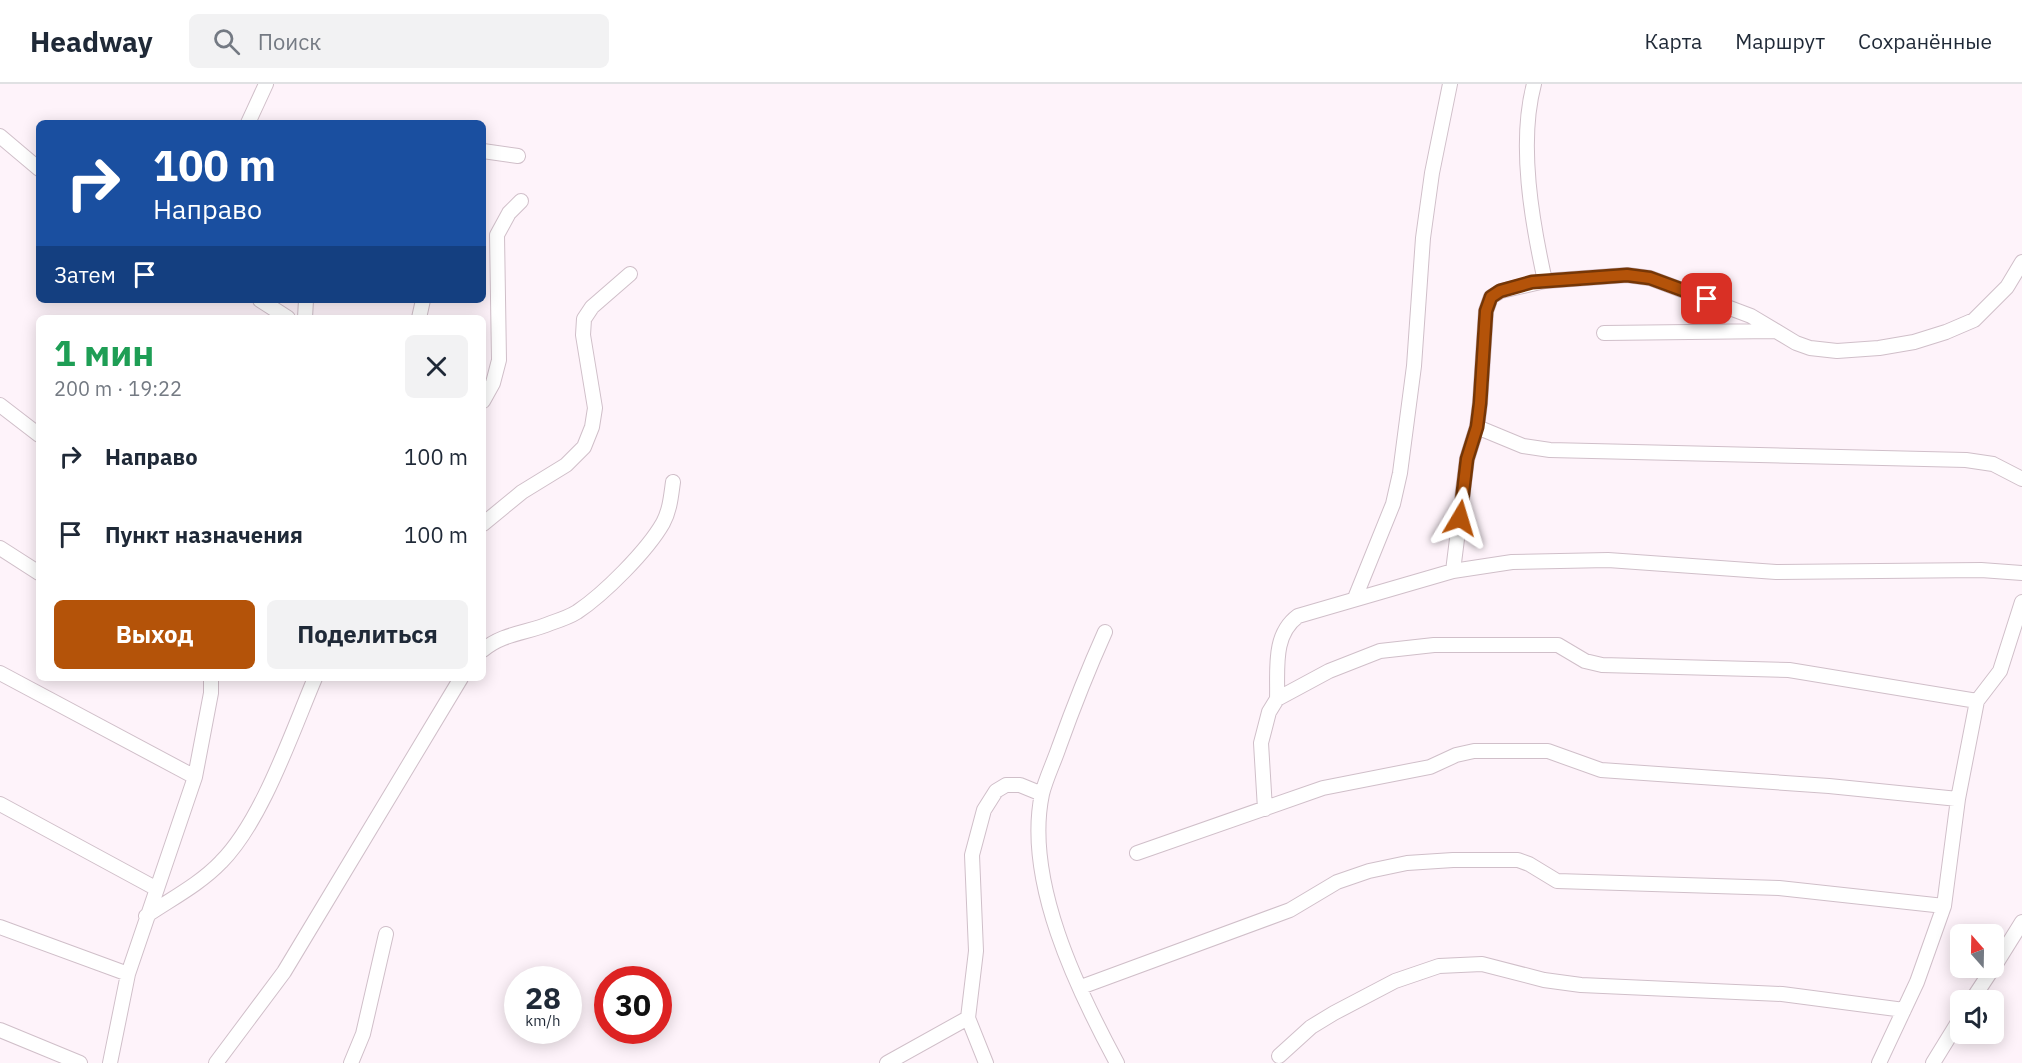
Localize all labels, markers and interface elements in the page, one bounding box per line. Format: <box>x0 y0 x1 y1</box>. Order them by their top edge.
search box <box>189 14 609 68</box>
text: Headway <box>30 23 153 60</box>
icon: search <box>210 25 243 58</box>
text: Поиск <box>258 27 321 56</box>
text: Карта <box>1644 27 1702 55</box>
text: Маршрут <box>1735 27 1825 55</box>
text: Сохранённые <box>1858 27 1992 55</box>
text: 100 m <box>153 138 276 193</box>
icon: right <box>54 144 132 222</box>
text: Направо <box>153 191 262 226</box>
icon: arrive <box>128 258 161 291</box>
text: Затем <box>54 260 116 289</box>
pin <box>1681 273 1732 324</box>
icon: arrive <box>1690 282 1723 315</box>
text: 1 мин <box>54 329 154 376</box>
button: close <box>405 335 468 398</box>
text: 200 m · 19:22 <box>54 375 182 402</box>
icon: right <box>54 440 87 473</box>
text: Направо <box>105 442 198 471</box>
text: 100 m <box>404 442 468 471</box>
position arrow <box>1428 486 1492 550</box>
icon: arrive <box>54 518 87 551</box>
text: Пункт назначения <box>105 520 303 549</box>
text: 100 m <box>404 520 468 549</box>
button: Выход <box>54 600 255 669</box>
button: Поделиться <box>267 600 468 669</box>
north arrow <box>1950 924 2004 978</box>
map controls <box>1950 924 2004 1044</box>
speed limit sign: 30 <box>594 966 672 1044</box>
text: 28 <box>525 978 561 1017</box>
button: sound <box>1950 990 2004 1044</box>
text: km/h <box>525 1011 561 1030</box>

